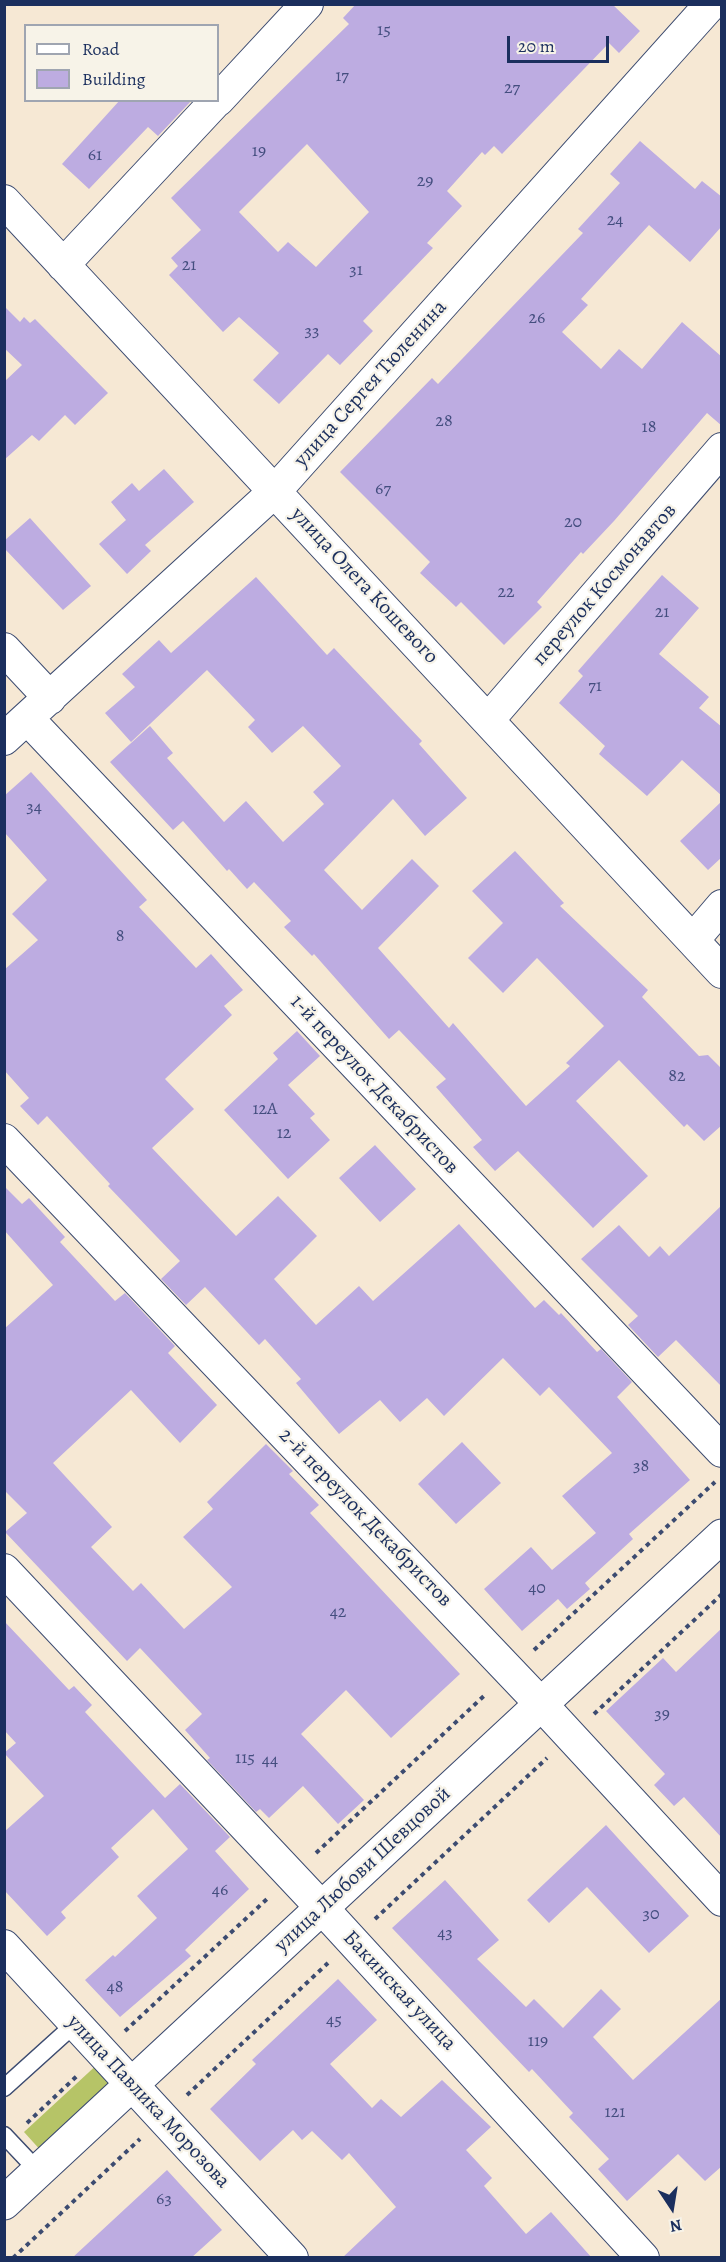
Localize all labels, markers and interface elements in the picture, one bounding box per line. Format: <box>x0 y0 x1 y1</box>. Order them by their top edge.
house number: 15 <box>377 20 391 42</box>
legend <box>24 24 219 102</box>
scale bar <box>510 24 612 62</box>
text: 20 m <box>518 34 555 58</box>
text: Road <box>82 37 119 61</box>
house number: 17 <box>335 66 349 88</box>
text: Building <box>82 67 146 91</box>
house number: 27 <box>504 78 520 100</box>
house number: 19 <box>252 141 266 163</box>
house number: 61 <box>88 145 102 167</box>
house number: 29 <box>417 171 433 193</box>
house number: 24 <box>607 210 623 232</box>
house number: 21 <box>182 255 196 277</box>
house number: 31 <box>349 260 363 282</box>
street label: улица Сергея Тюленина <box>289 295 453 473</box>
house number: 26 <box>529 308 545 330</box>
house number: 33 <box>305 321 319 343</box>
house number: 28 <box>435 411 453 433</box>
house number: 18 <box>642 417 656 439</box>
house number: 67 <box>375 479 391 501</box>
street label: переулок Космонавтов <box>528 499 682 671</box>
street label: улица Олега Кошевого <box>285 502 443 670</box>
house number: 20 <box>564 512 582 534</box>
house number: 22 <box>497 582 515 604</box>
house number: 21 <box>655 602 669 624</box>
house number: 71 <box>588 676 602 698</box>
house number: 34 <box>26 797 42 819</box>
house number: 8 <box>116 926 124 948</box>
street label: 1-й переулок Декабристов <box>284 990 464 1180</box>
house number: 82 <box>668 1066 686 1088</box>
house number: 12А <box>252 1099 278 1121</box>
house number: 12 <box>277 1123 291 1145</box>
street label: 2-й переулок Декабристов <box>273 1423 457 1613</box>
house number: 38 <box>633 1456 649 1478</box>
house number: 40 <box>528 1578 546 1600</box>
house number: 42 <box>330 1602 346 1624</box>
house number: 39 <box>654 1704 670 1726</box>
house number: 115 <box>235 1748 255 1770</box>
house number: 44 <box>262 1750 278 1772</box>
street label: улица Любови Шевцовой <box>270 1782 456 1958</box>
house number: 46 <box>212 1880 228 1902</box>
house number: 30 <box>642 1904 660 1926</box>
house number: 43 <box>437 1923 453 1945</box>
street label: Бакинская улица <box>337 1926 461 2056</box>
house number: 48 <box>107 1977 123 1999</box>
street label: улица Павлика Морозова <box>61 2010 235 2194</box>
house number: 45 <box>326 2010 342 2032</box>
house number: 119 <box>528 2031 548 2053</box>
house number: 121 <box>605 2102 625 2124</box>
north arrow <box>642 2178 702 2238</box>
house number: 63 <box>156 2189 172 2211</box>
text: N <box>668 2214 684 2238</box>

